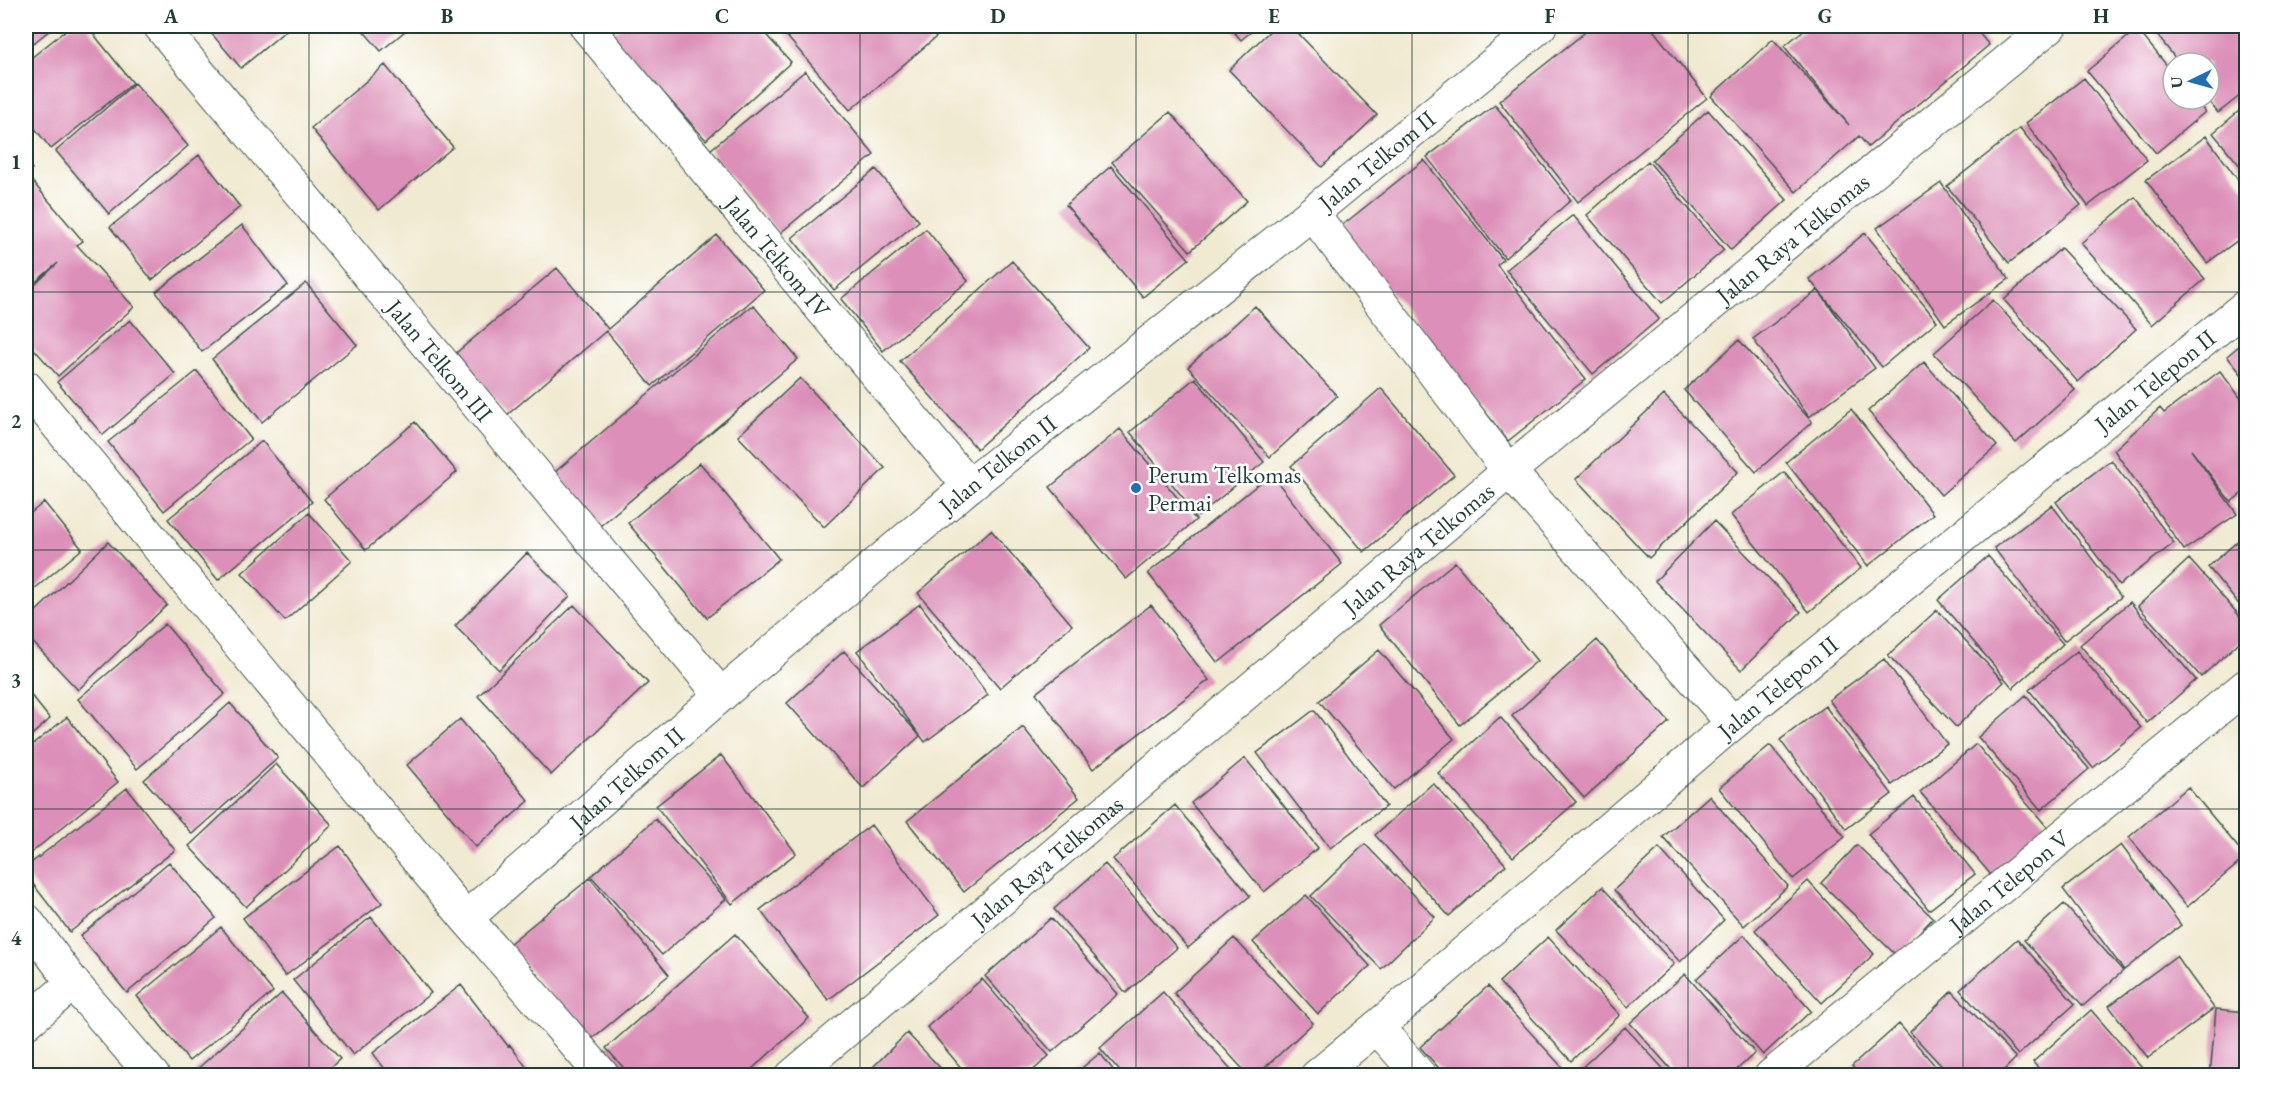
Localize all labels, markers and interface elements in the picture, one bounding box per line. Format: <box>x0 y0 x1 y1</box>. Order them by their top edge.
text: A <box>163 3 179 29</box>
text: B <box>441 3 453 29</box>
text: C <box>715 3 729 29</box>
text: D <box>990 3 1006 29</box>
text: E <box>1268 3 1280 29</box>
text: F <box>1545 3 1556 29</box>
text: G <box>1818 3 1832 29</box>
text: H <box>2093 3 2109 29</box>
north arrow <box>2161 51 2221 111</box>
text: U <box>2166 75 2188 89</box>
street label: Jalan Telkom II <box>1310 103 1441 218</box>
text: 1 <box>11 149 21 175</box>
street label: Jalan Raya Telkomas <box>1708 166 1875 311</box>
street label: Jalan Telkom IV <box>717 187 838 325</box>
street label: Jalan Telkom III <box>379 291 500 428</box>
street label: Jalan Telepon II <box>2086 322 2221 440</box>
street label: Jalan Telkom II <box>931 407 1062 522</box>
text: 2 <box>11 408 22 434</box>
place label: Perum Telkomas Permai <box>1148 459 1301 518</box>
street label: Jalan Raya Telkomas <box>1334 475 1500 622</box>
marker: Perum Telkomas Permai <box>1129 481 1143 495</box>
street label: Jalan Telepon II <box>1709 628 1844 747</box>
text: 3 <box>11 667 21 693</box>
street label: Jalan Telkom II <box>561 719 690 838</box>
street label: Jalan Raya Telkomas <box>963 788 1129 935</box>
street label: Jalan Telepon V <box>1941 821 2076 940</box>
text: 4 <box>11 925 22 951</box>

